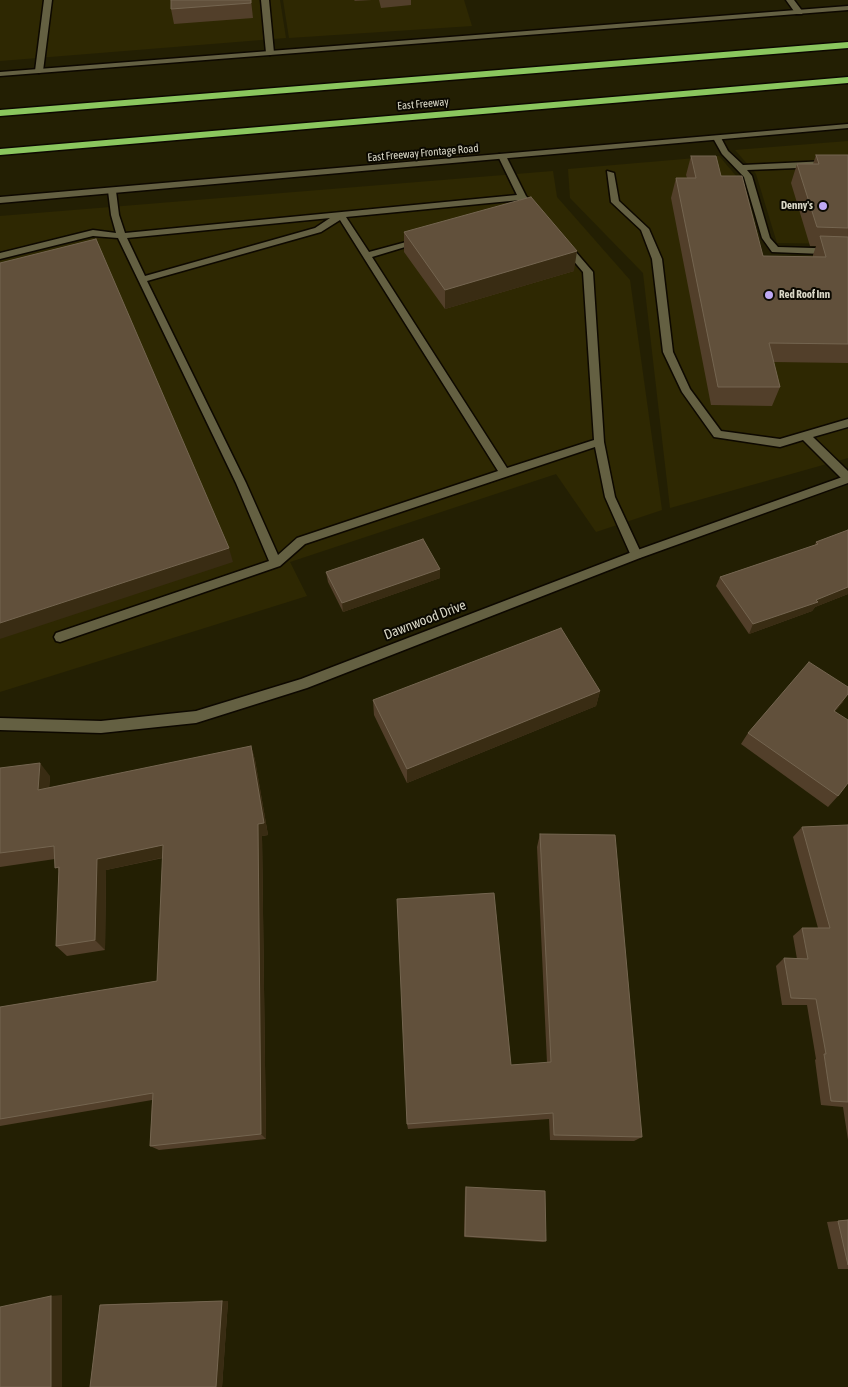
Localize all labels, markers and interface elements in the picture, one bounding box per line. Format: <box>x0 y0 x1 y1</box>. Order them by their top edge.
street label: East Freeway <box>397 95 449 113</box>
street label: East Freeway Frontage Road <box>367 142 479 164</box>
place label: Denny's <box>781 199 813 213</box>
marker: Denny's <box>817 200 829 212</box>
place label: Red Roof Inn <box>779 288 830 302</box>
marker: Red Roof Inn <box>763 289 775 301</box>
street label: Dawnwood Drive <box>382 597 468 643</box>

